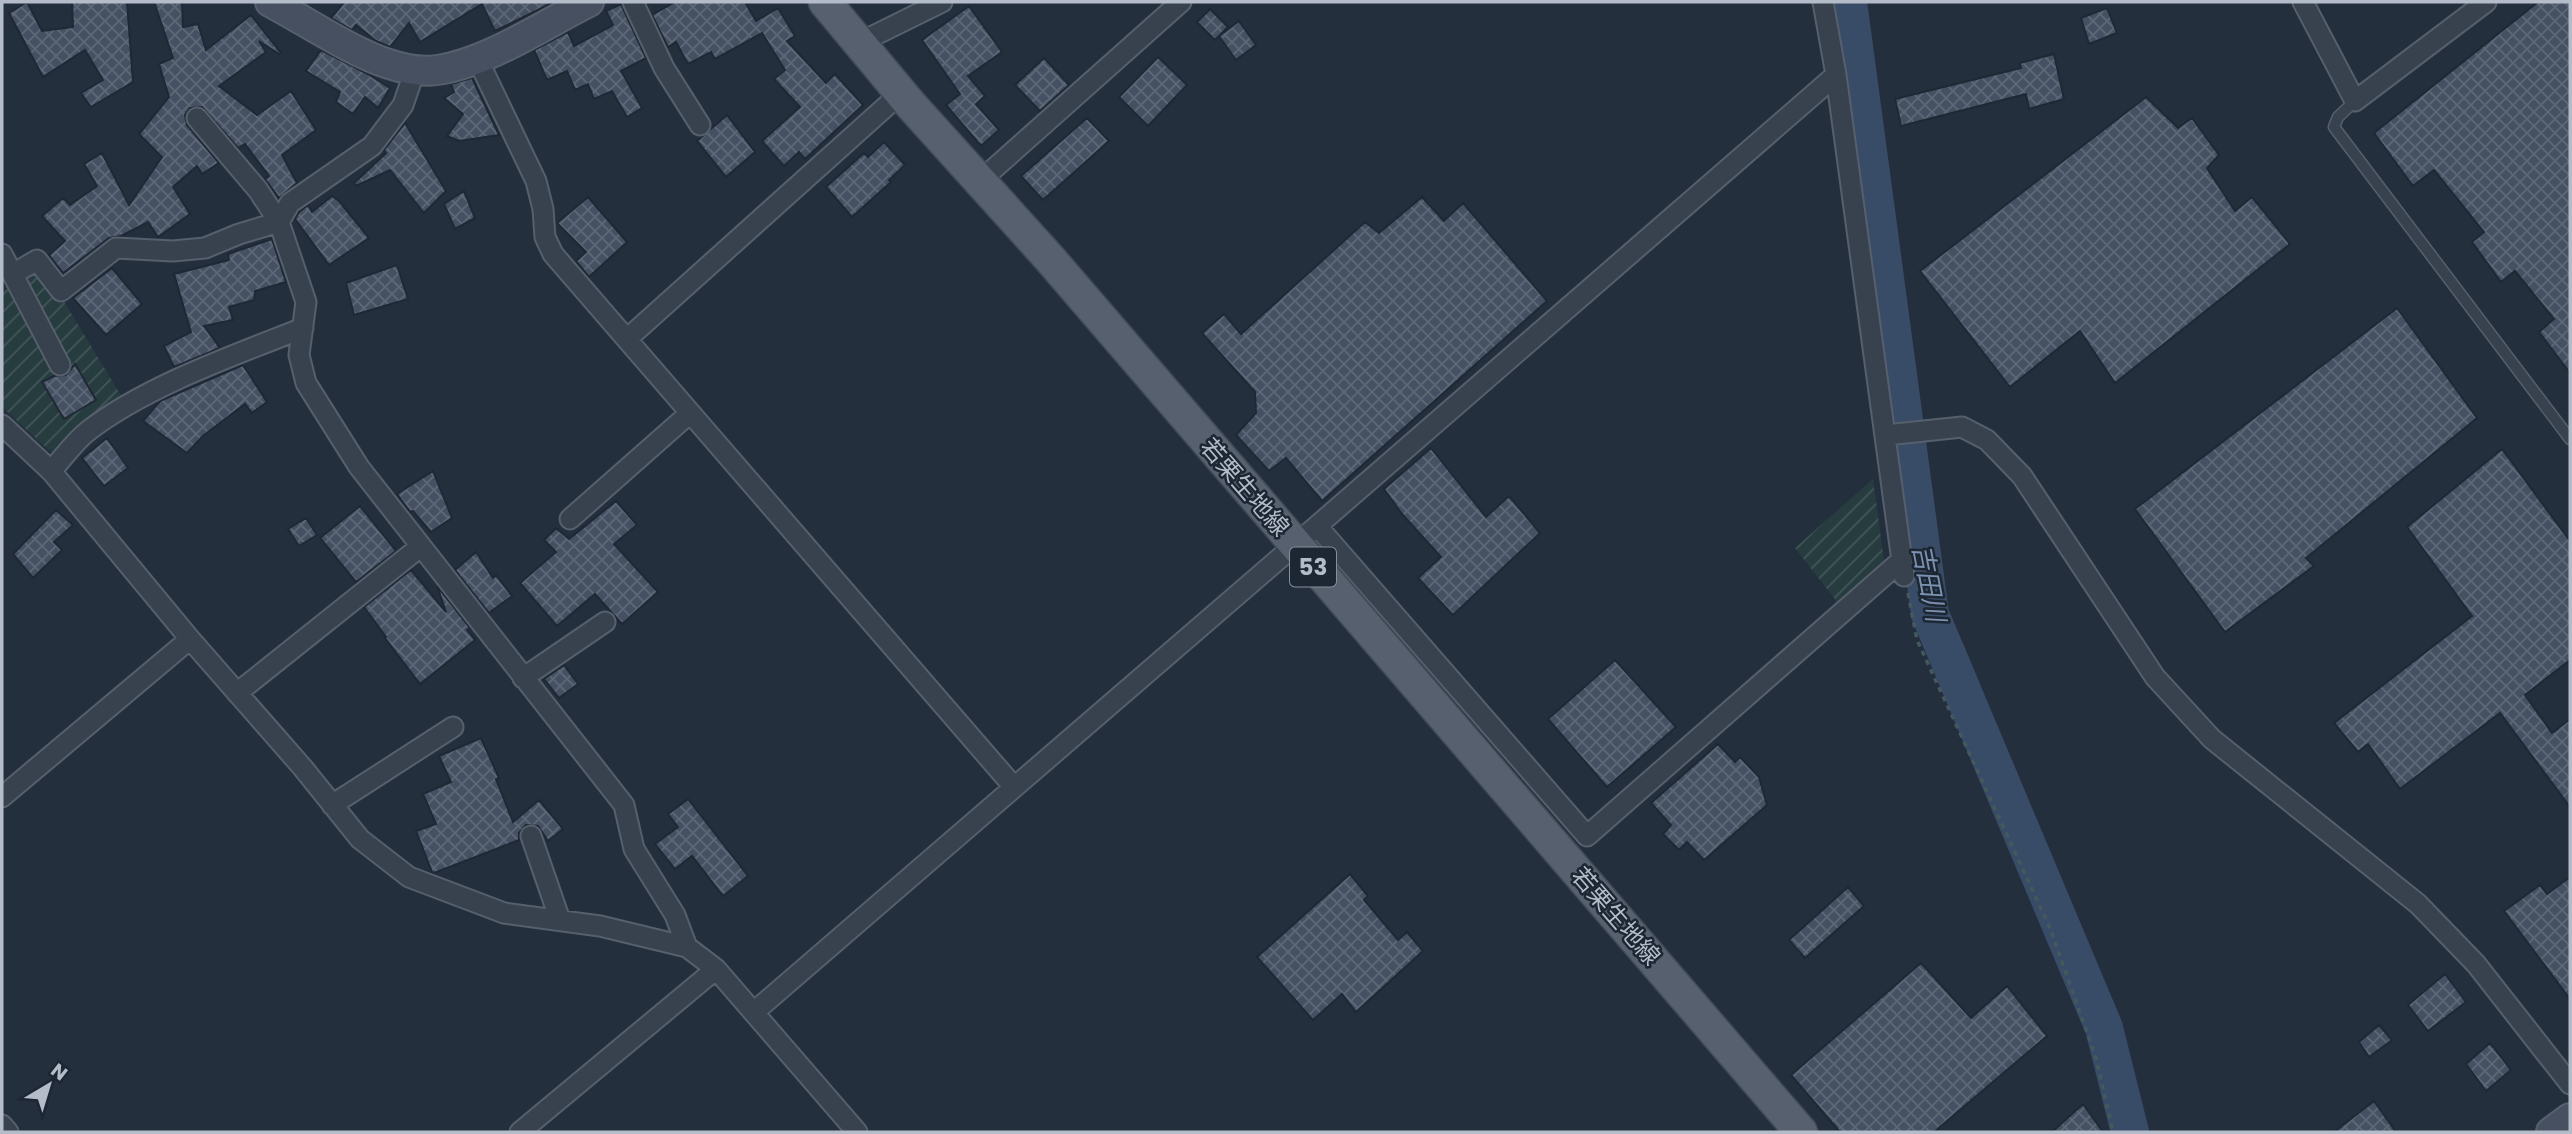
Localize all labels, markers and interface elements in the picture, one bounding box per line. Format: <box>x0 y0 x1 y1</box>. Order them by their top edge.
street label: 若栗生地線 <box>1193 431 1297 543</box>
water label: 吉田川 <box>1904 541 1955 628</box>
road number: 53 <box>1290 548 1336 586</box>
street label: 若栗生地線 <box>1564 860 1668 972</box>
north arrow <box>14 1050 84 1120</box>
text: N <box>45 1057 73 1087</box>

